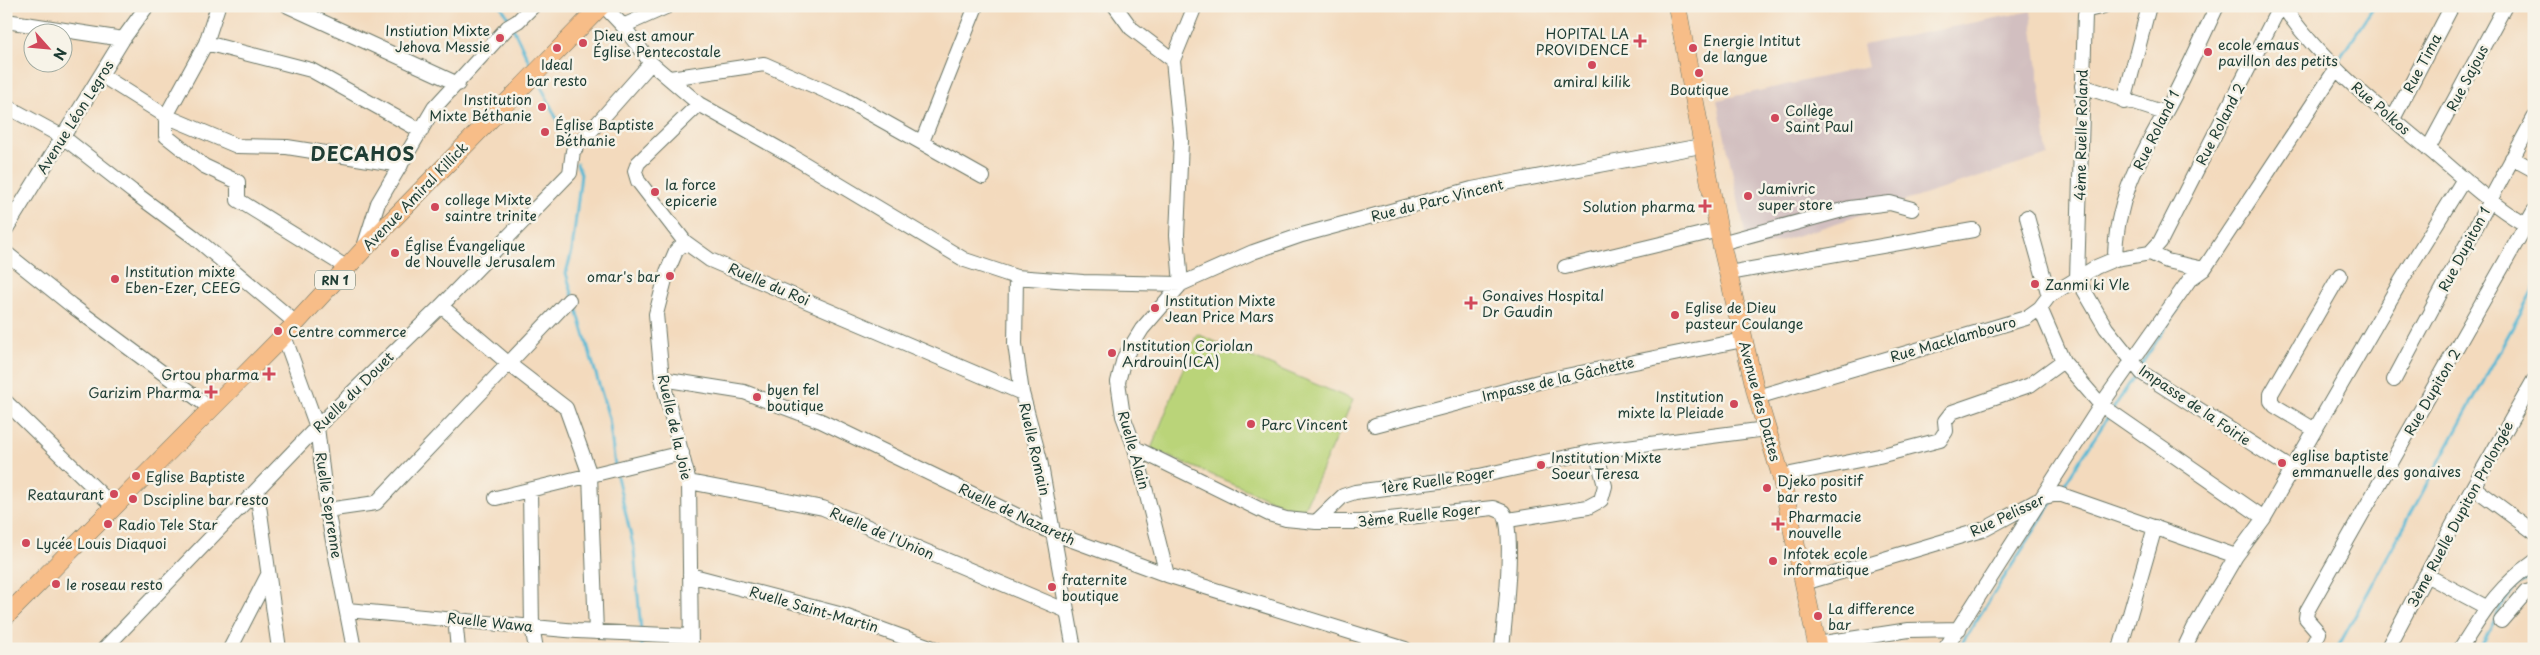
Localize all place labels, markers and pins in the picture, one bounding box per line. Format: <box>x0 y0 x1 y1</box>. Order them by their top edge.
place label: Instiution Mixte Jehova Messie <box>385 20 490 57</box>
place label: HOPITAL LA PROVIDENCE <box>1536 23 1629 60</box>
place label: Dieu est amour Église Pentecostale <box>593 25 721 62</box>
place label: Energie Intitut de langue <box>1703 30 1801 67</box>
marker: Instiution Mixte Jehova Messie <box>494 32 506 44</box>
marker: HOPITAL LA PROVIDENCE <box>1633 34 1647 48</box>
place label: ecole emaus pavillon des petits <box>2218 34 2338 71</box>
marker: Dieu est amour Église Pentecostale <box>577 37 589 49</box>
marker: Ideal bar resto <box>551 42 563 54</box>
marker: Energie Intitut de langue <box>1687 42 1699 54</box>
marker: ecole emaus pavillon des petits <box>2202 46 2214 58</box>
place label: Ideal bar resto <box>527 54 587 91</box>
marker: amiral kilik <box>1586 59 1598 71</box>
marker: Boutique <box>1693 67 1705 79</box>
place label: amiral kilik <box>1553 71 1631 92</box>
place label: Boutique <box>1669 79 1729 100</box>
place label: Institution Mixte Béthanie <box>429 89 532 126</box>
place label: Collège Saint Paul <box>1785 100 1853 137</box>
marker: Institution Mixte Béthanie <box>536 101 548 113</box>
marker: Collège Saint Paul <box>1769 112 1781 124</box>
place label: Église Baptiste Béthanie <box>555 114 654 151</box>
marker: Église Baptiste Béthanie <box>539 126 551 138</box>
place label: la force epicerie <box>665 174 717 211</box>
place label: Jamivric super store <box>1758 178 1833 215</box>
marker: la force epicerie <box>649 186 661 198</box>
place label: college Mixte saintre trinite <box>445 189 537 226</box>
marker: Jamivric super store <box>1742 190 1754 202</box>
place label: Solution pharma <box>1582 196 1695 217</box>
marker: Solution pharma <box>1699 200 1711 212</box>
marker: college Mixte saintre trinite <box>429 201 441 213</box>
place label: Église Évangelique de Nouvelle Jerusalem <box>405 235 556 272</box>
marker: Église Évangelique de Nouvelle Jerusalem <box>389 247 401 259</box>
place label: Institution mixte Eben-Ezer, CEEG <box>125 261 241 298</box>
place label: omar's bar <box>587 266 661 287</box>
marker: omar's bar <box>664 270 676 282</box>
marker: Institution mixte Eben-Ezer, CEEG <box>109 273 121 285</box>
place label: Zanmi ki Vle <box>2045 274 2130 295</box>
marker: Zanmi ki Vle <box>2029 278 2041 290</box>
place label: Gonaives Hospital Dr Gaudin <box>1482 285 1604 322</box>
place label: Institution Mixte Jean Price Mars <box>1165 290 1276 327</box>
marker: Gonaives Hospital Dr Gaudin <box>1464 296 1478 310</box>
place label: Eglise de Dieu pasteur Coulange <box>1685 297 1804 334</box>
marker: Institution Mixte Jean Price Mars <box>1149 302 1161 314</box>
marker: Eglise de Dieu pasteur Coulange <box>1669 309 1681 321</box>
place label: Centre commerce <box>288 321 406 342</box>
marker: Centre commerce <box>272 325 284 337</box>
place label: Institution Coriolan Ardrouin(ICA) <box>1122 335 1253 372</box>
marker: Institution Coriolan Ardrouin(ICA) <box>1106 347 1118 359</box>
place label: Grtou pharma <box>161 364 259 385</box>
marker: Grtou pharma <box>263 368 275 380</box>
place label: byen fel boutique <box>767 379 824 416</box>
place label: Garizim Pharma <box>88 382 201 403</box>
marker: Garizim Pharma <box>205 386 217 398</box>
place label: Institution mixte la Pleiade <box>1618 386 1724 423</box>
marker: byen fel boutique <box>751 391 763 403</box>
marker: Institution mixte la Pleiade <box>1728 398 1740 410</box>
place label: Parc Vincent <box>1261 414 1348 435</box>
marker: Parc Vincent <box>1245 418 1257 430</box>
place label: eglise baptiste emmanuelle des gonaives <box>2292 445 2461 482</box>
place label: Institution Mixte Soeur Teresa <box>1551 447 1662 484</box>
marker: eglise baptiste emmanuelle des gonaives <box>2276 457 2288 469</box>
marker: Institution Mixte Soeur Teresa <box>1535 459 1547 471</box>
place label: Eglise Baptiste <box>146 466 245 487</box>
marker: Eglise Baptiste <box>130 470 142 482</box>
place label: Djeko positif bar resto <box>1777 470 1864 507</box>
marker: Djeko positif bar resto <box>1761 482 1773 494</box>
place label: Reataurant <box>27 484 104 505</box>
marker: Reataurant <box>108 488 120 500</box>
place label: Dscipline bar resto <box>143 489 269 510</box>
marker: Dscipline bar resto <box>127 493 139 505</box>
place label: Pharmacie nouvelle <box>1788 506 1861 543</box>
place label: Radio Tele Star <box>118 514 218 535</box>
marker: Radio Tele Star <box>102 518 114 530</box>
marker: Pharmacie nouvelle <box>1772 518 1784 530</box>
place label: Lycée Louis Diaquoi <box>36 533 167 554</box>
marker: Lycée Louis Diaquoi <box>20 537 32 549</box>
place label: Infotek ecole informatique <box>1783 543 1869 580</box>
marker: Infotek ecole informatique <box>1767 555 1779 567</box>
place label: fraternite boutique <box>1062 569 1127 606</box>
place label: le roseau resto <box>66 574 163 595</box>
marker: le roseau resto <box>50 578 62 590</box>
marker: fraternite boutique <box>1046 581 1058 593</box>
place label: La difference bar <box>1828 598 1915 635</box>
marker: La difference bar <box>1812 610 1824 622</box>

